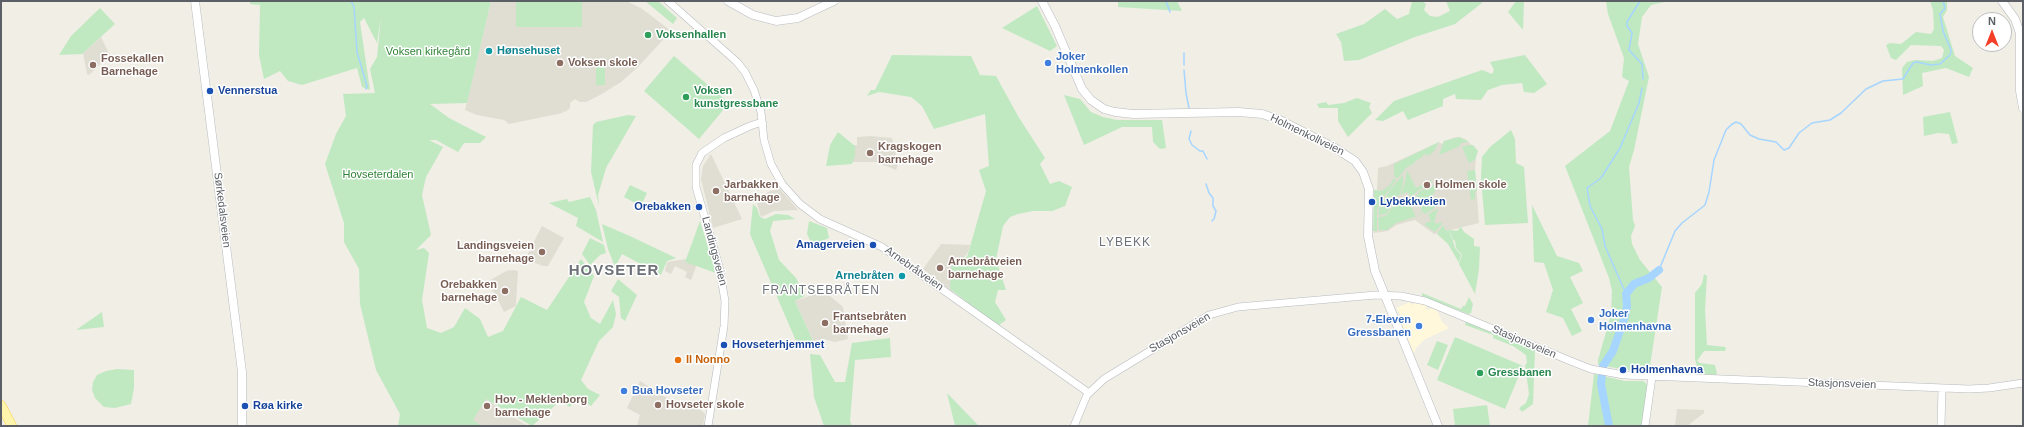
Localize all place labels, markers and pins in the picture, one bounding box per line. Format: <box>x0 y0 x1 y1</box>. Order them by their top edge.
place label: Voksenhallen <box>656 28 726 42</box>
marker: Voksenhallen <box>643 30 653 40</box>
place label: Hønsehuset <box>497 44 560 58</box>
marker: Hønsehuset <box>484 46 494 56</box>
place label: Joker Holmenkollen <box>1056 50 1128 76</box>
place label: Fossekallen Barnehage <box>101 52 164 78</box>
place label: Voksen skole <box>568 56 637 70</box>
marker: Voksen skole <box>555 58 565 68</box>
marker: Joker Holmenkollen <box>1043 58 1053 68</box>
marker: Fossekallen Barnehage <box>88 60 98 70</box>
place label: Vennerstua <box>218 84 277 98</box>
place label: Voksen kunstgressbane <box>694 84 778 110</box>
marker: Vennerstua <box>205 86 215 96</box>
marker: Voksen kunstgressbane <box>681 92 691 102</box>
place label: Kragskogen barnehage <box>878 140 942 166</box>
marker: Kragskogen barnehage <box>865 148 875 158</box>
place label: Jarbakken barnehage <box>724 178 780 204</box>
place label: Holmen skole <box>1435 178 1507 192</box>
marker: Holmen skole <box>1422 180 1432 190</box>
marker: Jarbakken barnehage <box>711 186 721 196</box>
place label: Lybekkveien <box>1380 195 1446 209</box>
marker: Lybekkveien <box>1367 197 1377 207</box>
place label: Orebakken <box>634 200 691 214</box>
marker: Orebakken <box>694 202 704 212</box>
place label: Amagerveien <box>796 238 865 252</box>
place label: Landingsveien barnehage <box>457 239 534 265</box>
marker: Amagerveien <box>868 240 878 250</box>
marker: Landingsveien barnehage <box>537 247 547 257</box>
place label: Arnebråtveien barnehage <box>948 255 1022 281</box>
marker: Arnebråtveien barnehage <box>935 263 945 273</box>
place label: Arnebråten <box>835 269 894 283</box>
marker: Arnebråten <box>897 271 907 281</box>
place label: Orebakken barnehage <box>440 278 497 304</box>
marker: Orebakken barnehage <box>500 286 510 296</box>
place label: Joker Holmenhavna <box>1599 307 1671 333</box>
place label: Frantsebråten barnehage <box>833 310 906 336</box>
place label: 7-Eleven Gressbanen <box>1347 313 1411 339</box>
marker: Joker Holmenhavna <box>1586 315 1596 325</box>
marker: Frantsebråten barnehage <box>820 318 830 328</box>
marker: 7-Eleven Gressbanen <box>1414 321 1424 331</box>
place label: Hovseterhjemmet <box>732 338 824 352</box>
marker: Hovseterhjemmet <box>719 340 729 350</box>
place label: Il Nonno <box>686 353 730 367</box>
marker: Il Nonno <box>673 355 683 365</box>
place label: Holmenhavna <box>1631 363 1703 377</box>
marker: Holmenhavna <box>1618 365 1628 375</box>
place label: Gressbanen <box>1488 366 1552 380</box>
marker: Gressbanen <box>1475 368 1485 378</box>
place label: Bua Hovseter <box>632 384 703 398</box>
marker: Bua Hovseter <box>619 386 629 396</box>
place label: Hov - Meklenborg barnehage <box>495 393 587 419</box>
place label: Hovseter skole <box>666 398 744 412</box>
place label: Røa kirke <box>253 399 303 413</box>
marker: Hovseter skole <box>653 400 663 410</box>
marker: Røa kirke <box>240 401 250 411</box>
marker: Hov - Meklenborg barnehage <box>482 401 492 411</box>

